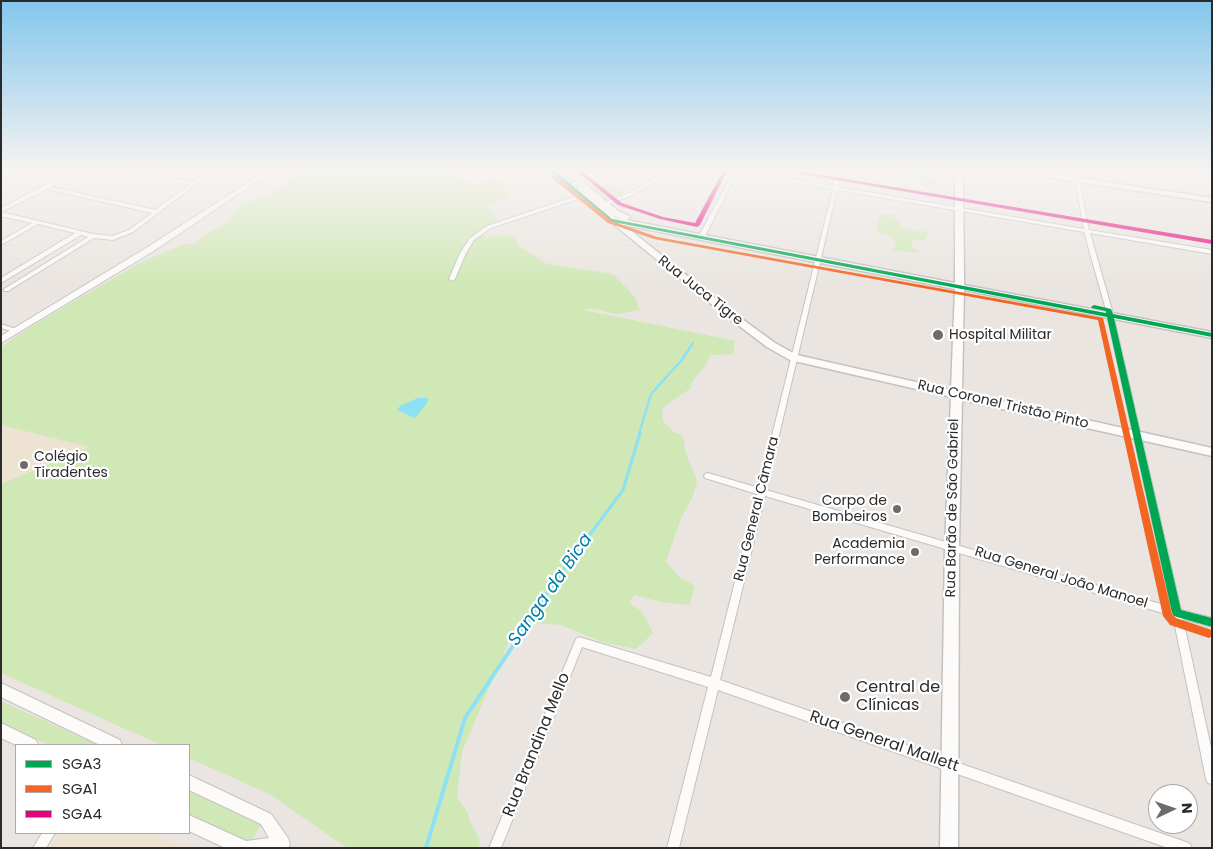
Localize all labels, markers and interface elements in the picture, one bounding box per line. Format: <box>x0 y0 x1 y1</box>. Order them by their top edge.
street label: Rua Juca Tigre <box>654 253 746 329</box>
place label: Hospital Militar <box>949 327 1052 343</box>
marker: Hospital Militar <box>931 328 945 342</box>
street label: Rua Coronel Tristão Pinto <box>916 377 1090 433</box>
street label: Rua Barão de São Gabriel <box>943 418 963 598</box>
street label: Rua General Câmara <box>731 435 783 583</box>
place label: Colégio Tiradentes <box>34 449 108 482</box>
marker: Colégio Tiradentes <box>18 459 30 471</box>
place label: Corpo de Bombeiros <box>812 493 887 526</box>
marker: Corpo de Bombeiros <box>891 503 903 515</box>
water label: Sanga da Bica <box>504 530 598 650</box>
place label: Academia Performance <box>814 536 905 568</box>
street label: Rua General João Manoel <box>973 544 1149 612</box>
marker: Academia Performance <box>909 546 921 558</box>
street label: Rua Brandina Mello <box>499 670 575 820</box>
place label: Central de Clínicas <box>856 678 940 716</box>
marker: Central de Clínicas <box>838 690 852 704</box>
street label: Rua General Mallett <box>807 707 961 777</box>
legend <box>15 744 190 834</box>
text: SGA3 <box>62 753 101 774</box>
text: SGA1 <box>62 778 97 799</box>
north arrow <box>1148 784 1198 834</box>
text: N <box>1177 802 1197 814</box>
text: SGA4 <box>62 803 102 824</box>

